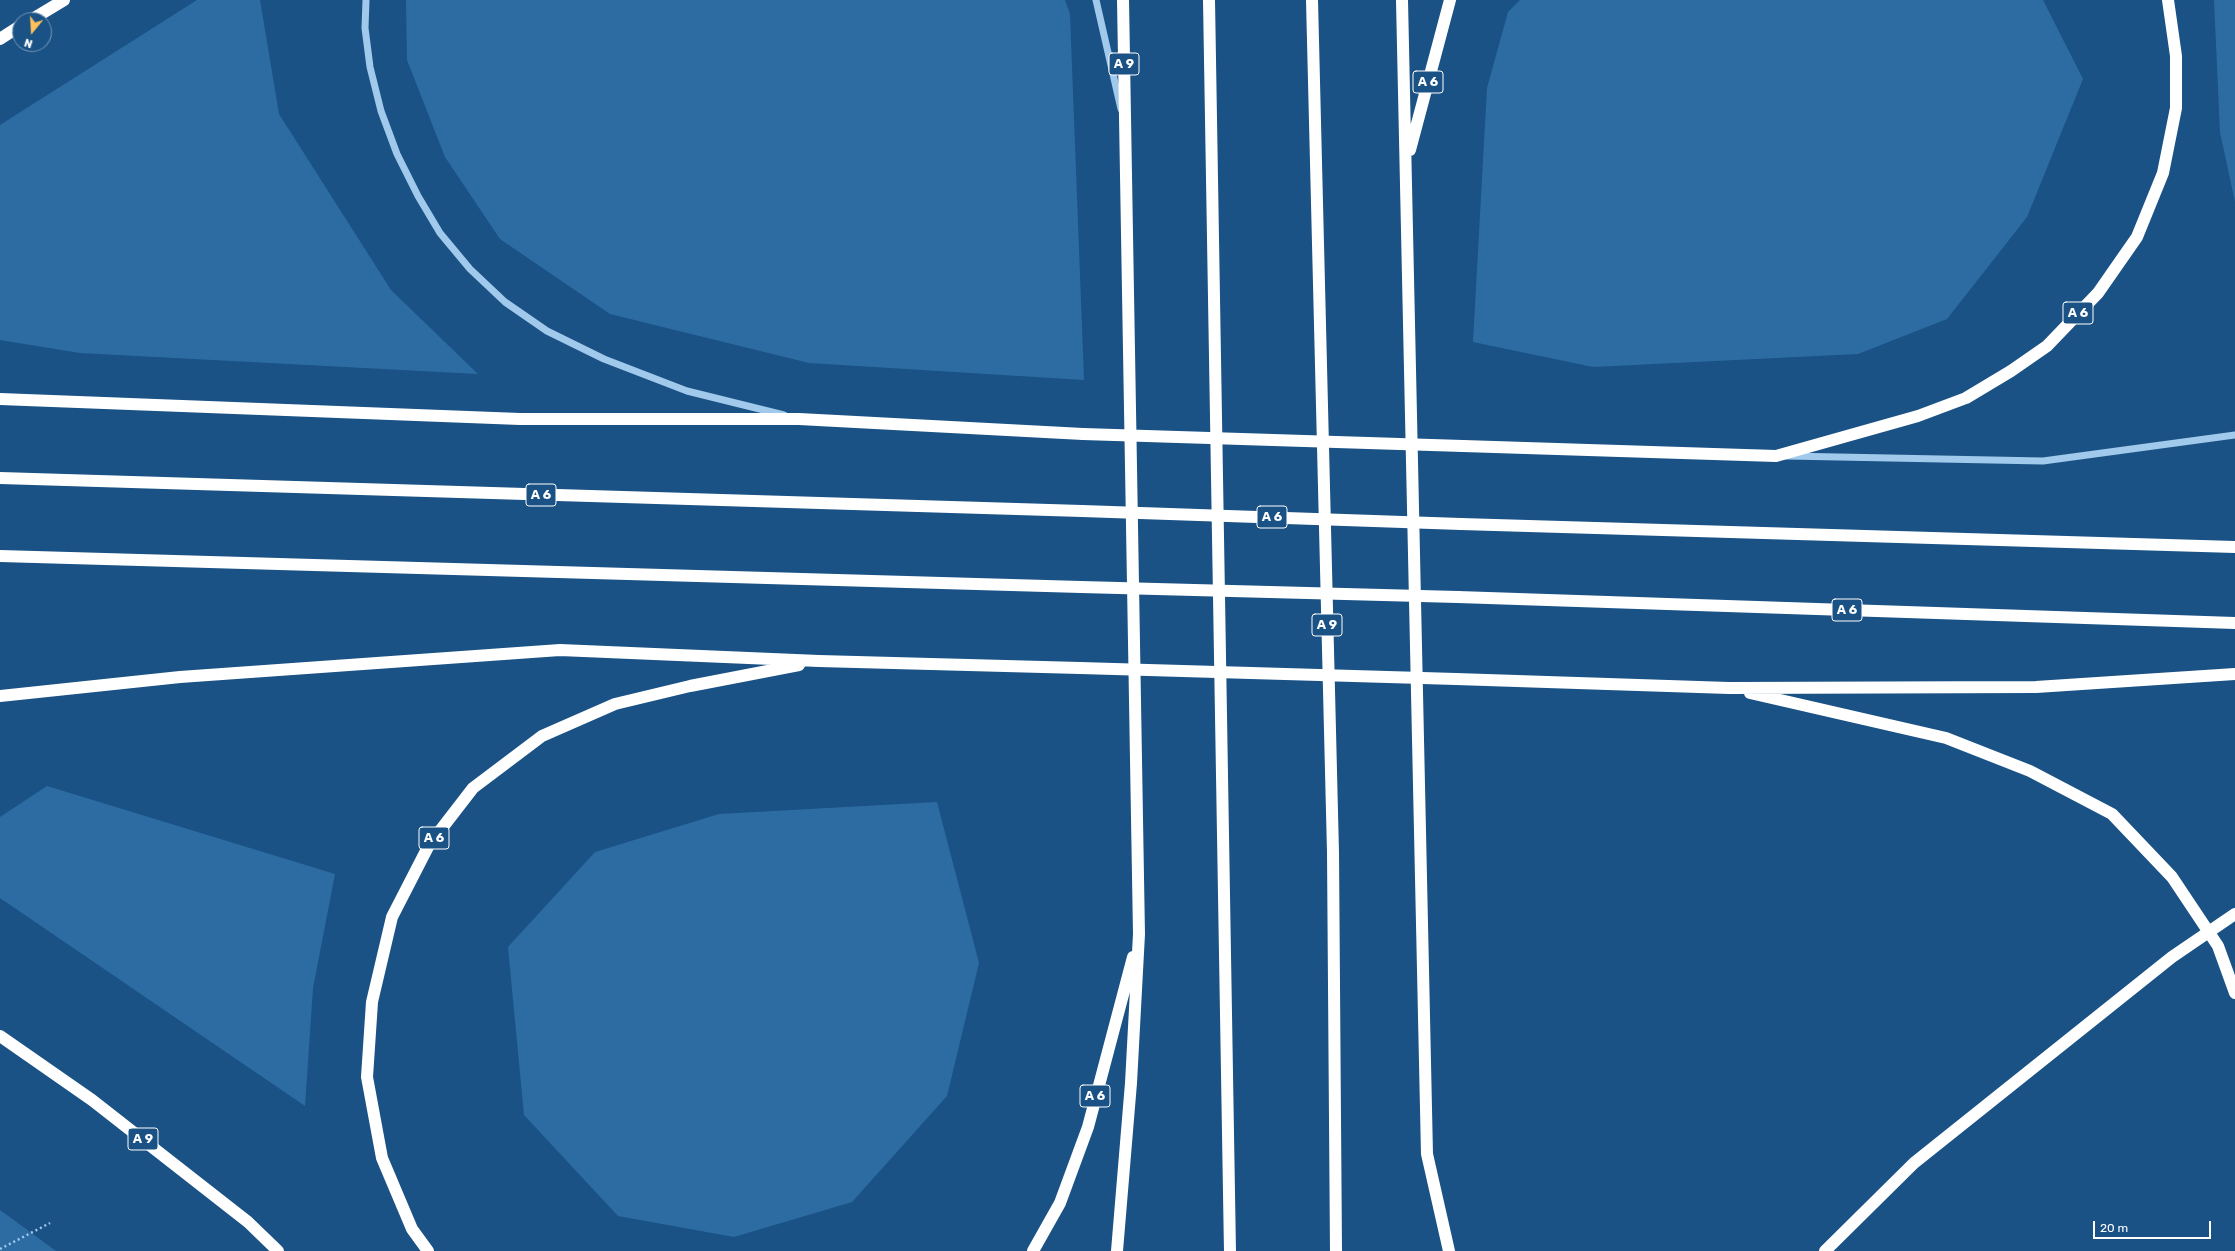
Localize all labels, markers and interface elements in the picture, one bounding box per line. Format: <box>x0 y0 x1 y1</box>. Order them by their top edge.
north arrow <box>12 12 52 52</box>
text: N <box>23 36 34 50</box>
road number: A 9 <box>1109 53 1139 75</box>
road number: A 6 <box>1413 71 1443 93</box>
road number: A 6 <box>2063 302 2093 324</box>
road number: A 6 <box>526 484 556 506</box>
road number: A 6 <box>1257 506 1287 528</box>
road number: A 6 <box>1832 599 1862 621</box>
road number: A 9 <box>1312 614 1342 636</box>
road number: A 6 <box>419 827 449 849</box>
road number: A 6 <box>1080 1085 1110 1107</box>
road number: A 9 <box>128 1128 158 1150</box>
scale bar <box>2095 1213 2213 1239</box>
text: 20 m <box>2100 1221 2128 1235</box>

